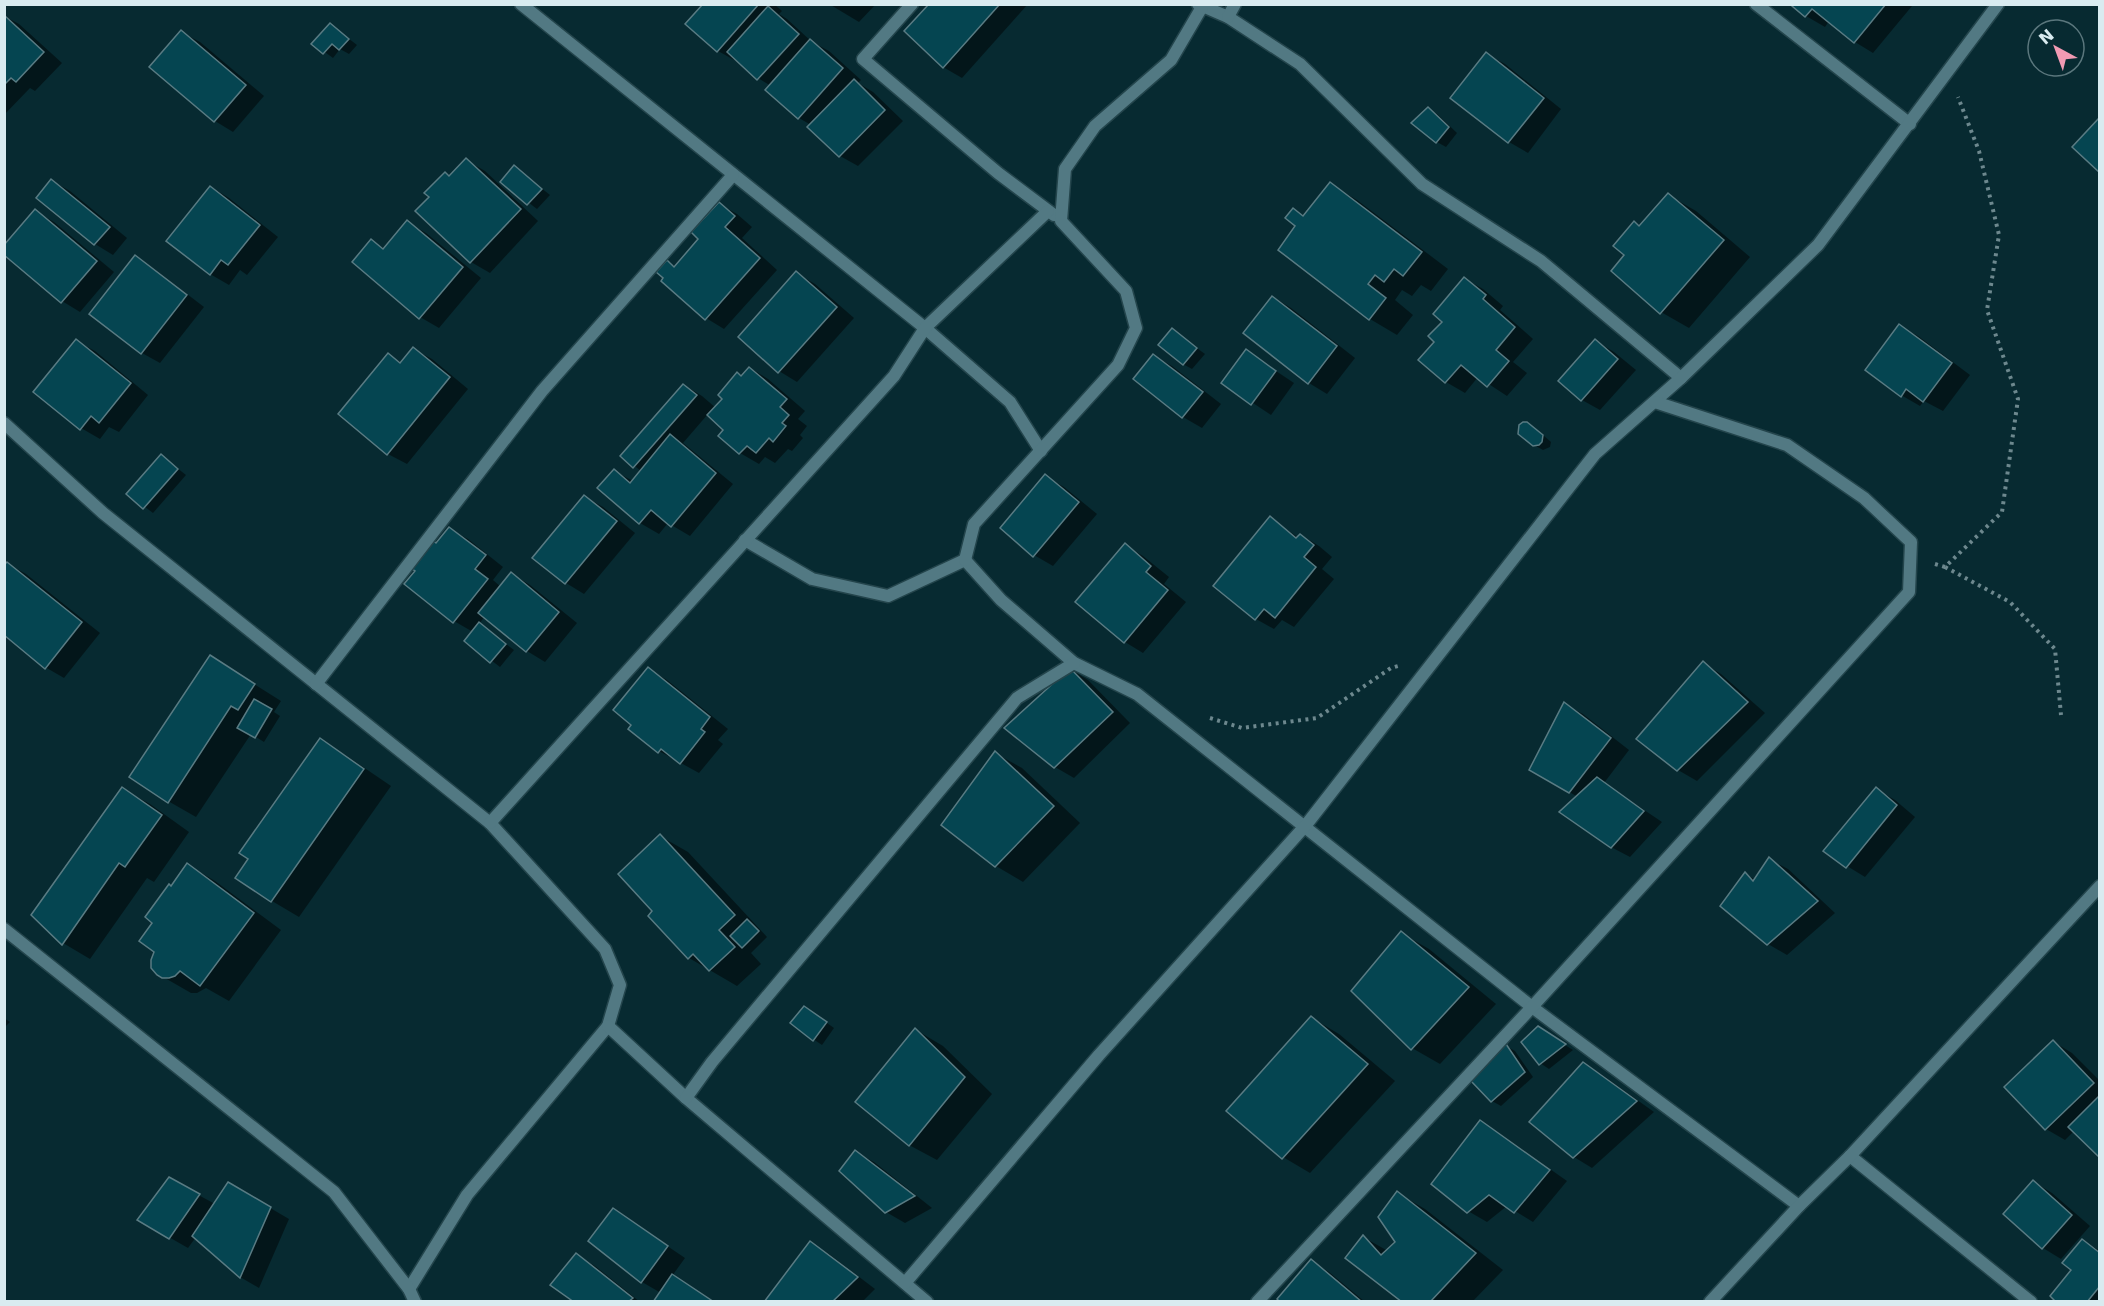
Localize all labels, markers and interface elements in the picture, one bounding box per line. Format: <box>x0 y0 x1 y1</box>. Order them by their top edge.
north arrow <box>2026 18 2086 78</box>
text: N <box>2035 25 2058 49</box>

